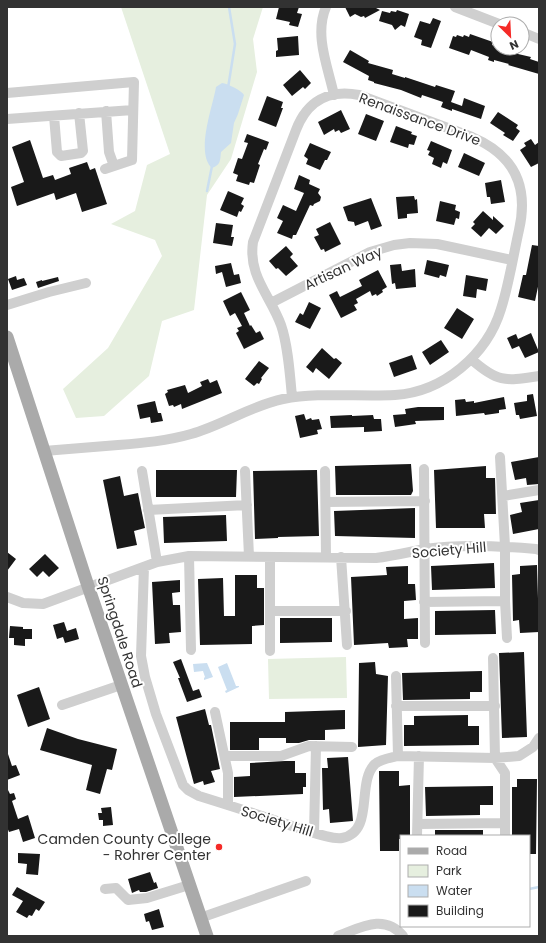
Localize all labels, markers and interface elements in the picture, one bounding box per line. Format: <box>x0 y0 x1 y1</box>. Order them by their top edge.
north arrow <box>490 16 530 56</box>
text: N <box>507 36 521 54</box>
street label: Renaissance Drive <box>356 88 484 150</box>
street label: Artisan Way <box>301 241 385 295</box>
street label: Society Hill <box>411 537 487 563</box>
street label: Springdale Road <box>93 574 147 690</box>
street label: Society Hill <box>238 801 316 841</box>
place label: Camden County College - Rohrer Center <box>38 829 211 865</box>
legend <box>400 835 530 927</box>
marker: Camden County College - Rohrer Center <box>214 842 224 852</box>
text: Road <box>436 842 467 859</box>
text: Park <box>436 862 463 879</box>
text: Water <box>436 882 473 899</box>
text: Building <box>436 902 484 919</box>

